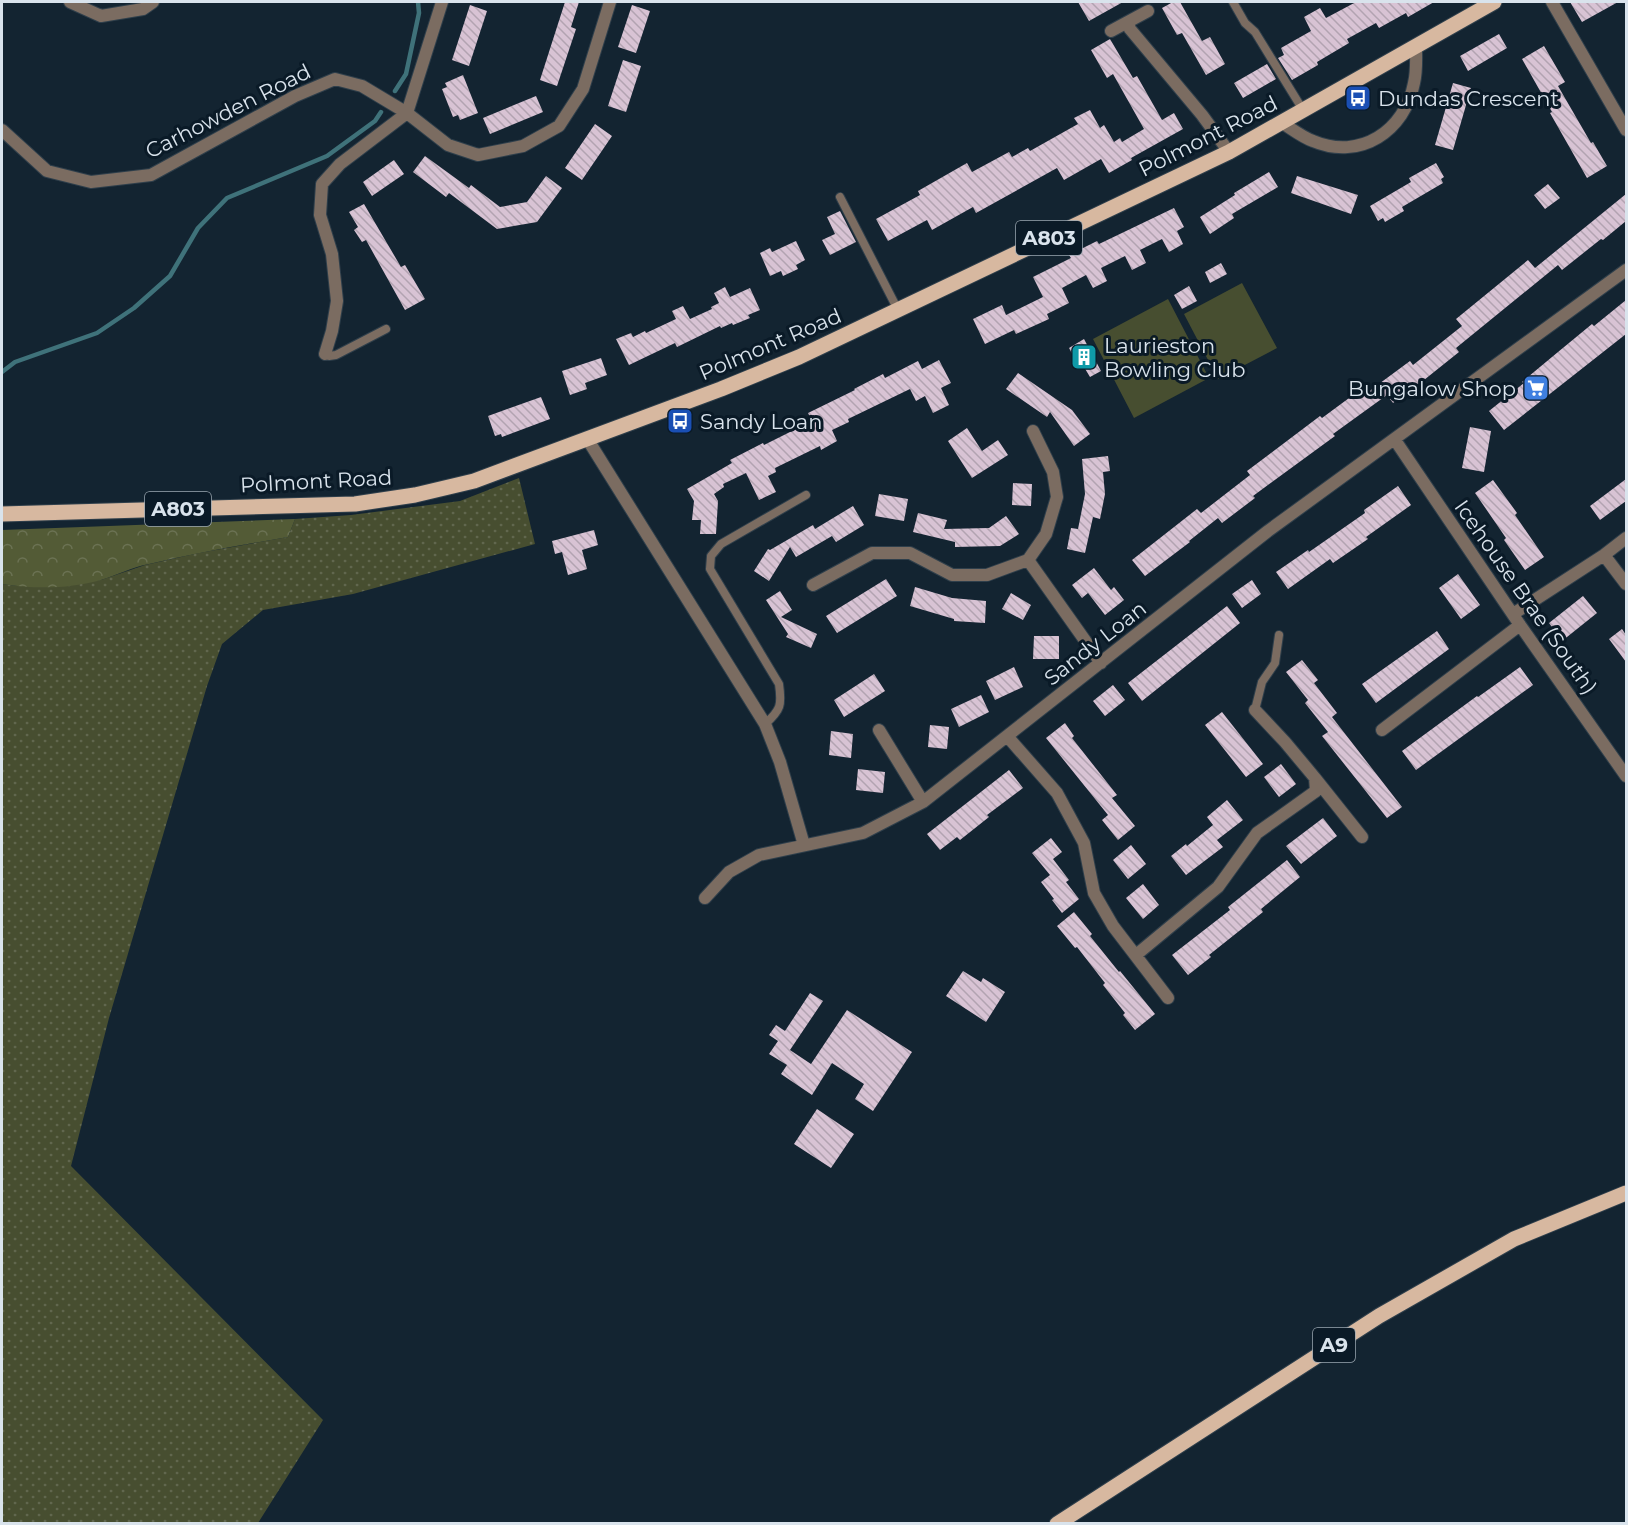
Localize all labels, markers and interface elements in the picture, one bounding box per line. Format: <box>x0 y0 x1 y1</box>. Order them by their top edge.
street label: Carhowden Road <box>141 59 315 163</box>
bus stop icon: Dundas Crescent <box>1343 83 1373 113</box>
place label: Dundas Crescent <box>1378 86 1559 111</box>
street label: Polmont Road <box>1135 90 1281 182</box>
road number: A803 <box>1016 221 1082 255</box>
street label: Polmont Road <box>695 303 845 385</box>
place label: Laurieston Bowling Club <box>1104 333 1245 382</box>
building icon: Laurieston Bowling Club <box>1069 342 1099 372</box>
supermarket icon: Bungalow Shop <box>1521 373 1551 403</box>
place label: Bungalow Shop <box>1348 376 1516 401</box>
bus stop icon: Sandy Loan <box>665 406 695 436</box>
place label: Sandy Loan <box>700 409 822 434</box>
street label: Polmont Road <box>239 465 393 497</box>
road number: A803 <box>145 492 211 526</box>
street label: Icehouse Brae (South) <box>1449 495 1603 699</box>
street label: Sandy Loan <box>1039 595 1151 691</box>
road number: A9 <box>1313 1328 1355 1362</box>

